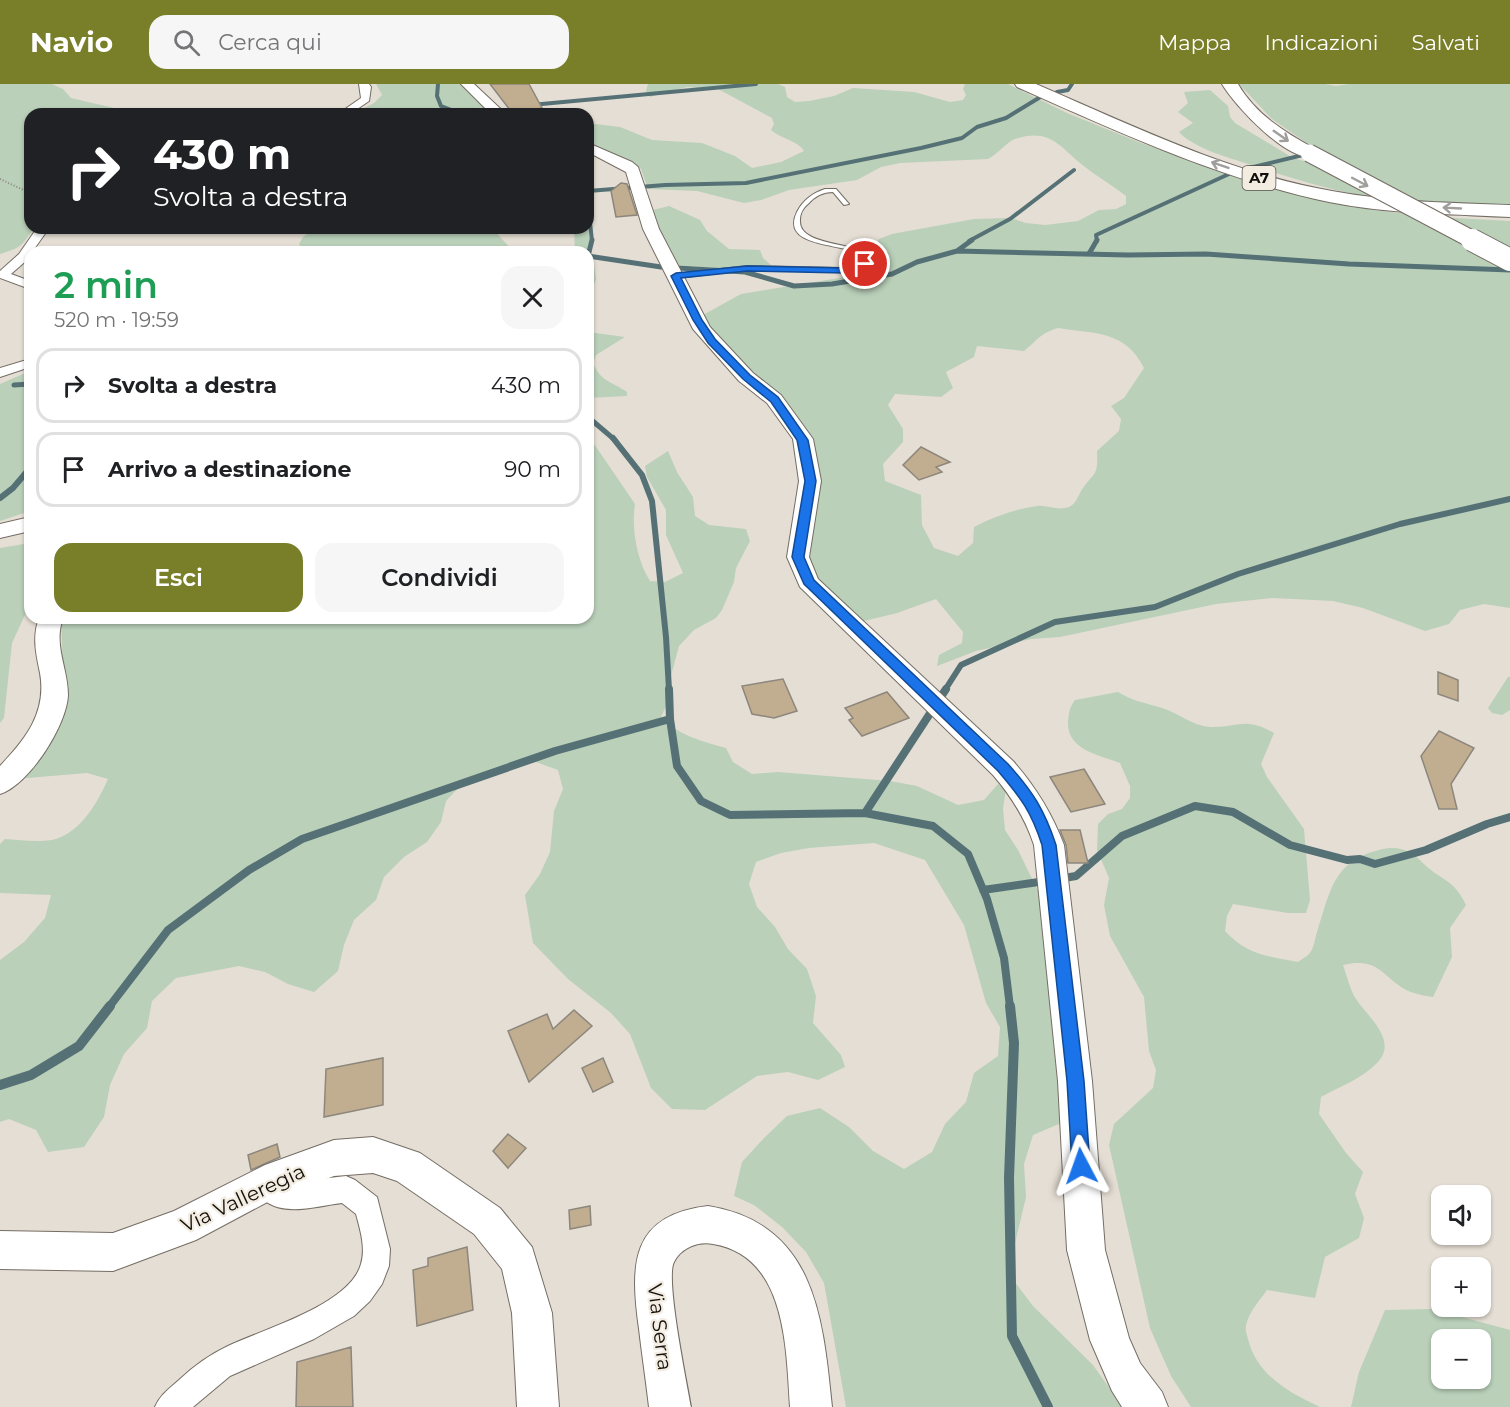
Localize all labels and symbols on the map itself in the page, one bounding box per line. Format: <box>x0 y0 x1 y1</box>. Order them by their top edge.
one-way arrow <box>1273 130 1289 142</box>
one-way arrow <box>1211 158 1230 169</box>
road number: A7 <box>1242 166 1276 190</box>
one-way arrow <box>1351 176 1368 188</box>
one-way arrow <box>1442 203 1462 214</box>
pin <box>839 238 890 289</box>
position arrow <box>1049 1134 1113 1198</box>
street label: Via Valleregia <box>177 1159 309 1237</box>
street label: Via Serra <box>643 1282 677 1372</box>

